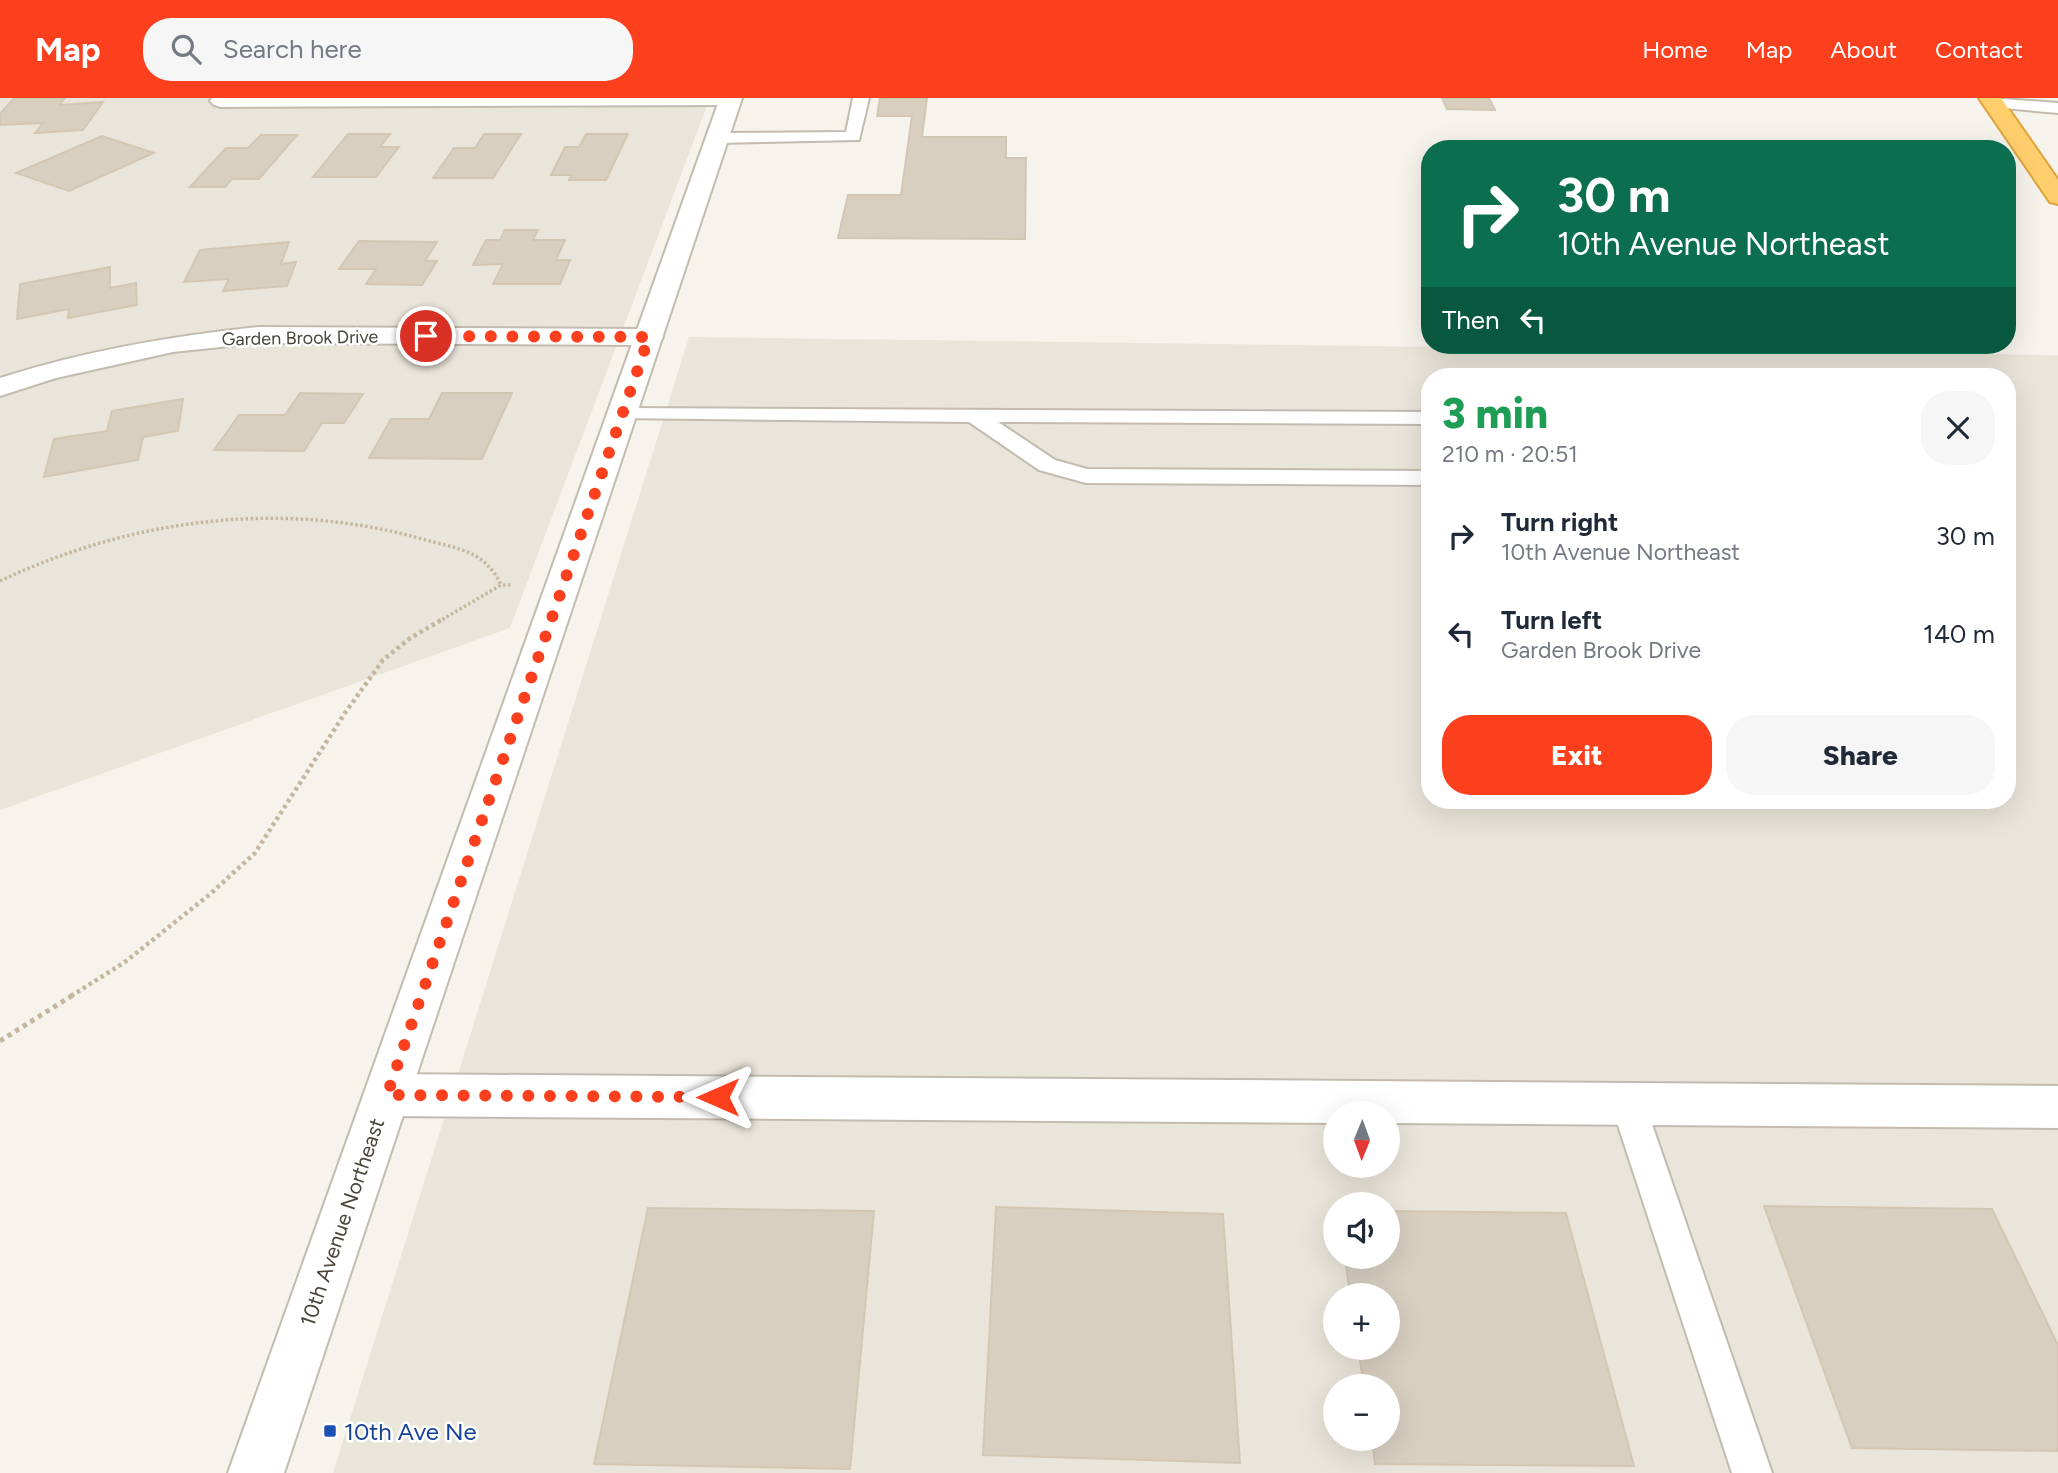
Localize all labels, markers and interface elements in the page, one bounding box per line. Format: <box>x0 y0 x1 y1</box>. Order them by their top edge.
search box <box>143 18 633 81</box>
text: Map <box>35 30 101 69</box>
icon: search <box>167 30 205 68</box>
text: Search here <box>223 33 362 65</box>
text: Home <box>1642 35 1708 64</box>
text: Map <box>1746 35 1792 64</box>
text: About <box>1830 35 1897 64</box>
text: Contact <box>1935 35 2023 64</box>
text: 30 m <box>1557 165 1670 224</box>
icon: right <box>1442 168 1533 259</box>
text: 10th Avenue Northeast <box>1557 225 1890 263</box>
icon: left <box>1514 301 1552 339</box>
text: Then <box>1442 304 1500 336</box>
pin <box>396 306 456 366</box>
icon: arrive <box>407 317 445 355</box>
street label: Garden Brook Drive <box>222 326 379 350</box>
text: 3 min <box>1442 388 1548 439</box>
button: close <box>1921 391 1995 465</box>
text: 210 m · 20:51 <box>1442 440 1578 468</box>
text: Turn right <box>1501 506 1618 538</box>
icon: right <box>1442 517 1480 555</box>
text: 30 m <box>1936 520 1995 552</box>
text: 10th Avenue Northeast <box>1501 538 1740 566</box>
text: Turn left <box>1501 604 1602 636</box>
icon: left <box>1442 615 1480 653</box>
text: 140 m <box>1923 618 1995 650</box>
text: Garden Brook Drive <box>1501 636 1701 664</box>
button: Exit <box>1442 715 1712 795</box>
button: Share <box>1726 715 1995 795</box>
position arrow <box>681 1060 755 1134</box>
north arrow <box>1323 1101 1400 1178</box>
map controls <box>1323 1101 1400 1451</box>
street label: 10th Avenue Northeast <box>295 1115 389 1329</box>
button: sound <box>1323 1192 1400 1269</box>
button: + <box>1323 1283 1400 1360</box>
button: − <box>1323 1374 1400 1451</box>
place label: 10th Ave Ne <box>344 1417 477 1446</box>
marker: 10th Ave Ne <box>322 1423 338 1439</box>

